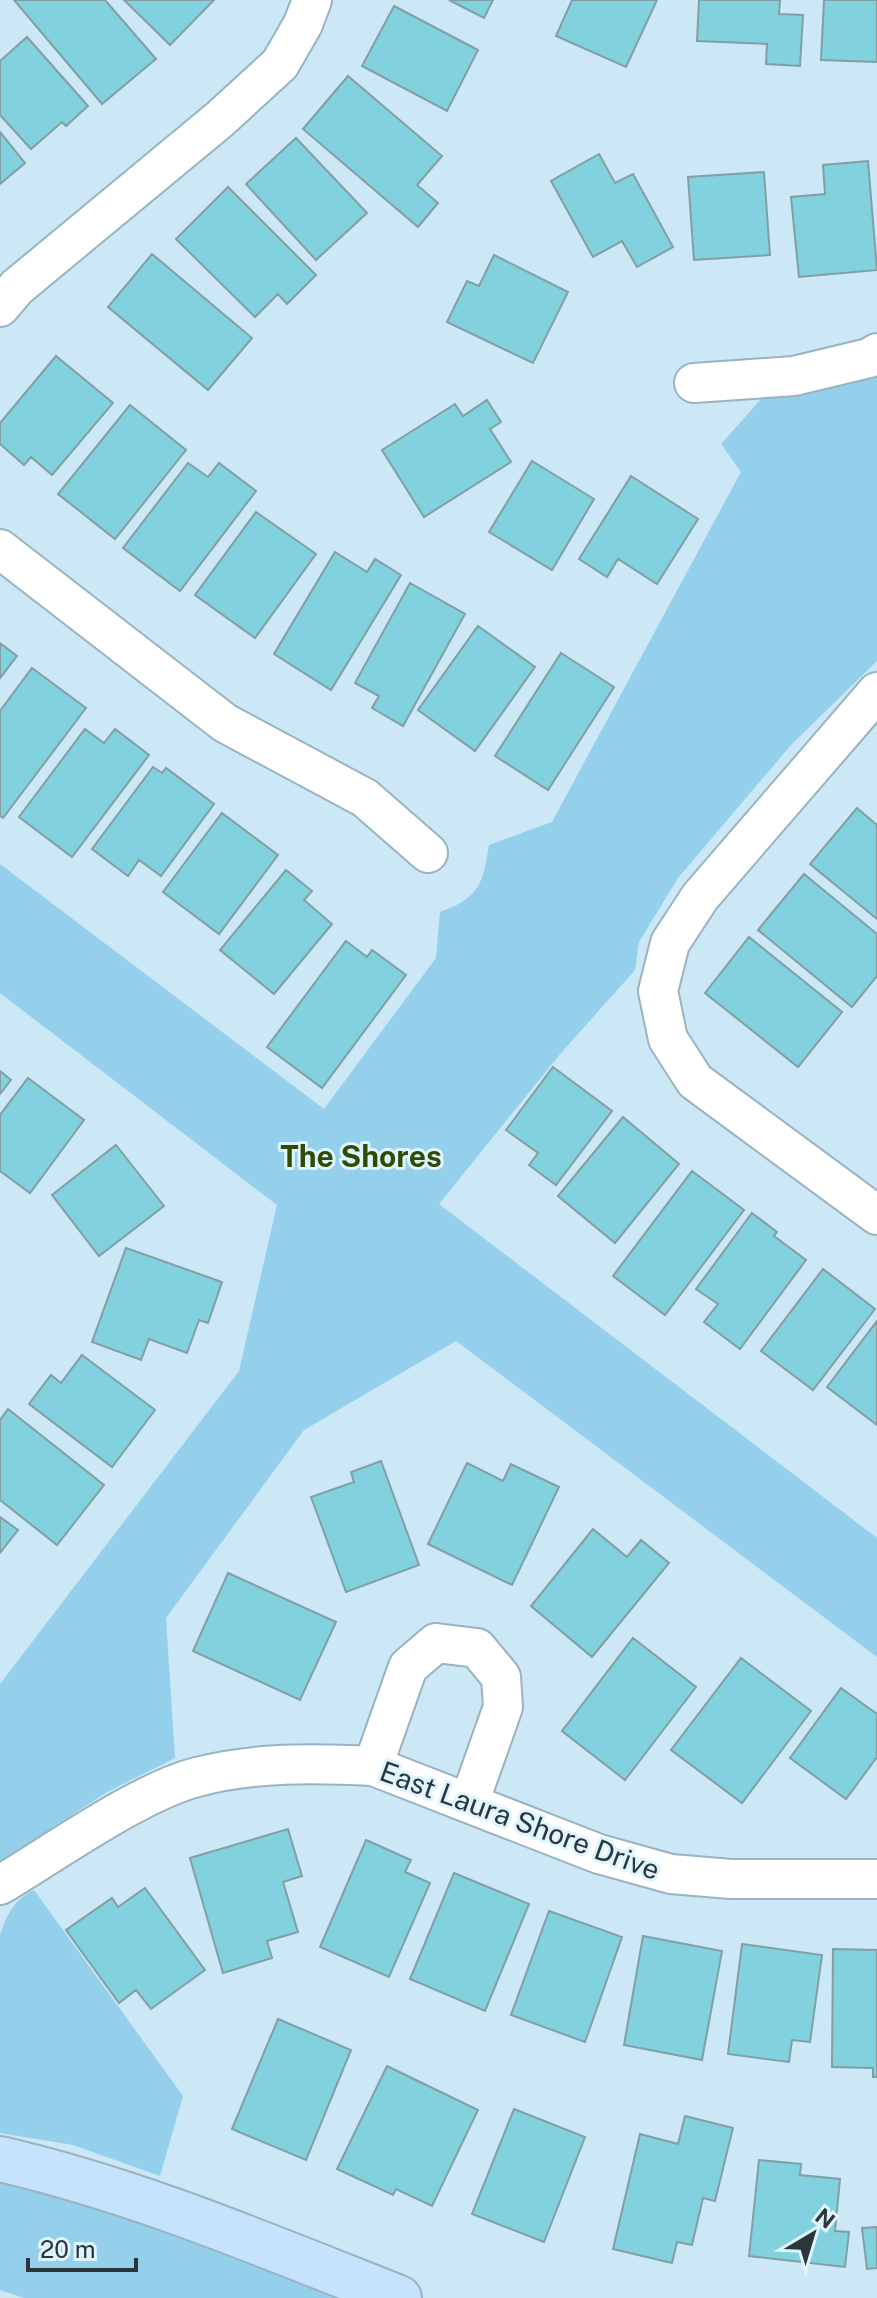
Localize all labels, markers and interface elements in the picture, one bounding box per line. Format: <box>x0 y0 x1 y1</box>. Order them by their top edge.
district label: The Shores <box>280 1138 442 1174</box>
street label: East Laura Shore Drive <box>376 1754 664 1886</box>
north arrow <box>773 2194 853 2274</box>
text: N <box>811 2203 840 2234</box>
scale bar <box>28 2222 136 2272</box>
text: 20 m <box>40 2235 96 2263</box>

